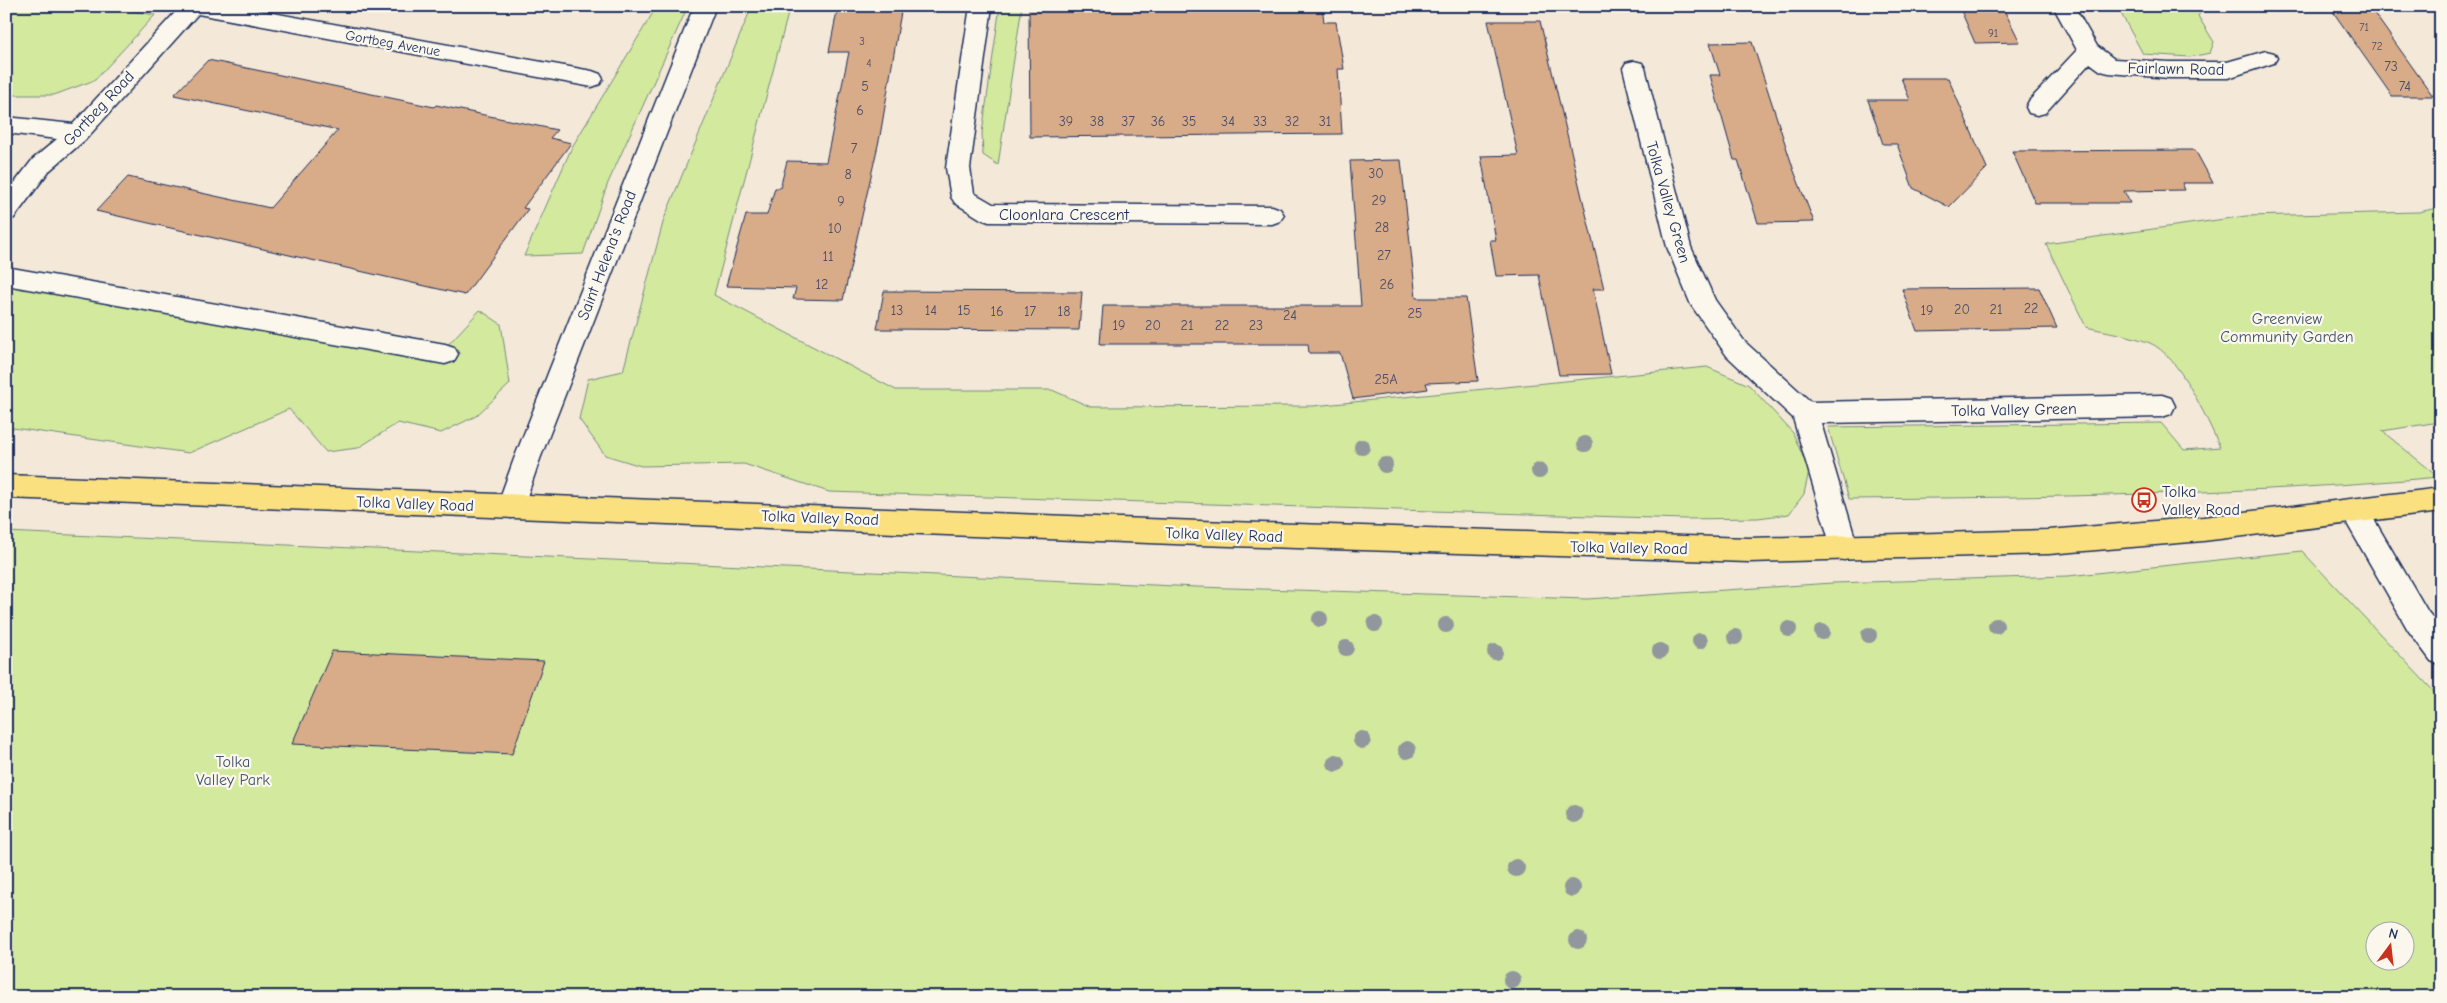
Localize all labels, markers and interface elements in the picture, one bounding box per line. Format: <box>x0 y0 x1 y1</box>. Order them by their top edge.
house number: 71 <box>2359 21 2369 34</box>
street label: Gortbeg Avenue <box>344 27 442 60</box>
house number: 91 <box>1988 27 1998 40</box>
house number: 3 <box>859 35 865 48</box>
house number: 72 <box>2372 40 2383 53</box>
house number: 4 <box>866 57 872 70</box>
house number: 73 <box>2384 58 2398 75</box>
street label: Fairlawn Road <box>2128 59 2224 79</box>
street label: Gortbeg Road <box>59 68 138 150</box>
house number: 5 <box>861 78 869 95</box>
house number: 74 <box>2399 78 2411 95</box>
house number: 6 <box>856 102 864 119</box>
house number: 39 <box>1059 113 1073 130</box>
house number: 38 <box>1090 113 1104 130</box>
house number: 37 <box>1121 113 1135 130</box>
house number: 36 <box>1151 113 1165 130</box>
house number: 35 <box>1182 113 1196 130</box>
house number: 34 <box>1221 113 1235 130</box>
house number: 33 <box>1253 113 1267 130</box>
house number: 32 <box>1285 113 1299 130</box>
house number: 31 <box>1319 113 1331 130</box>
street label: Tolka Valley Green <box>1642 139 1694 265</box>
house number: 7 <box>851 140 858 157</box>
house number: 30 <box>1368 165 1384 182</box>
house number: 8 <box>844 166 852 183</box>
street label: Saint Helena's Road <box>574 188 640 323</box>
house number: 29 <box>1372 192 1386 209</box>
house number: 9 <box>837 193 845 210</box>
street label: Cloonlara Crescent <box>999 206 1129 224</box>
house number: 28 <box>1375 219 1389 236</box>
house number: 10 <box>828 220 842 237</box>
house number: 27 <box>1377 247 1391 264</box>
house number: 11 <box>822 248 834 265</box>
house number: 12 <box>816 276 828 293</box>
house number: 26 <box>1380 276 1394 293</box>
house number: 22 <box>2024 300 2038 317</box>
house number: 20 <box>1954 301 1970 318</box>
house number: 21 <box>1990 301 2002 318</box>
house number: 13 <box>891 302 903 319</box>
house number: 14 <box>925 302 937 319</box>
house number: 15 <box>957 302 971 319</box>
house number: 19 <box>1921 302 1933 319</box>
house number: 16 <box>990 303 1004 320</box>
house number: 17 <box>1024 303 1036 320</box>
house number: 18 <box>1058 303 1070 320</box>
house number: 25 <box>1408 305 1422 322</box>
house number: 24 <box>1283 307 1297 324</box>
park label: Greenview Community Garden <box>2220 310 2354 346</box>
house number: 19 <box>1113 317 1125 334</box>
house number: 20 <box>1145 317 1161 334</box>
house number: 21 <box>1181 317 1193 334</box>
house number: 22 <box>1215 317 1229 334</box>
house number: 23 <box>1249 317 1263 334</box>
house number: 25A <box>1374 371 1398 388</box>
street label: Tolka Valley Green <box>1951 400 2077 420</box>
place label: Tolka Valley Road <box>2162 483 2240 519</box>
bus stop icon: Tolka Valley Road <box>2131 487 2157 513</box>
street label: Tolka Valley Road <box>356 493 474 515</box>
street label: Tolka Valley Road <box>761 507 879 529</box>
street label: Tolka Valley Road <box>1165 524 1283 546</box>
street label: Tolka Valley Road <box>1570 538 1688 558</box>
park label: Tolka Valley Park <box>196 753 270 789</box>
north arrow <box>2364 920 2414 970</box>
text: N <box>2387 925 2400 943</box>

